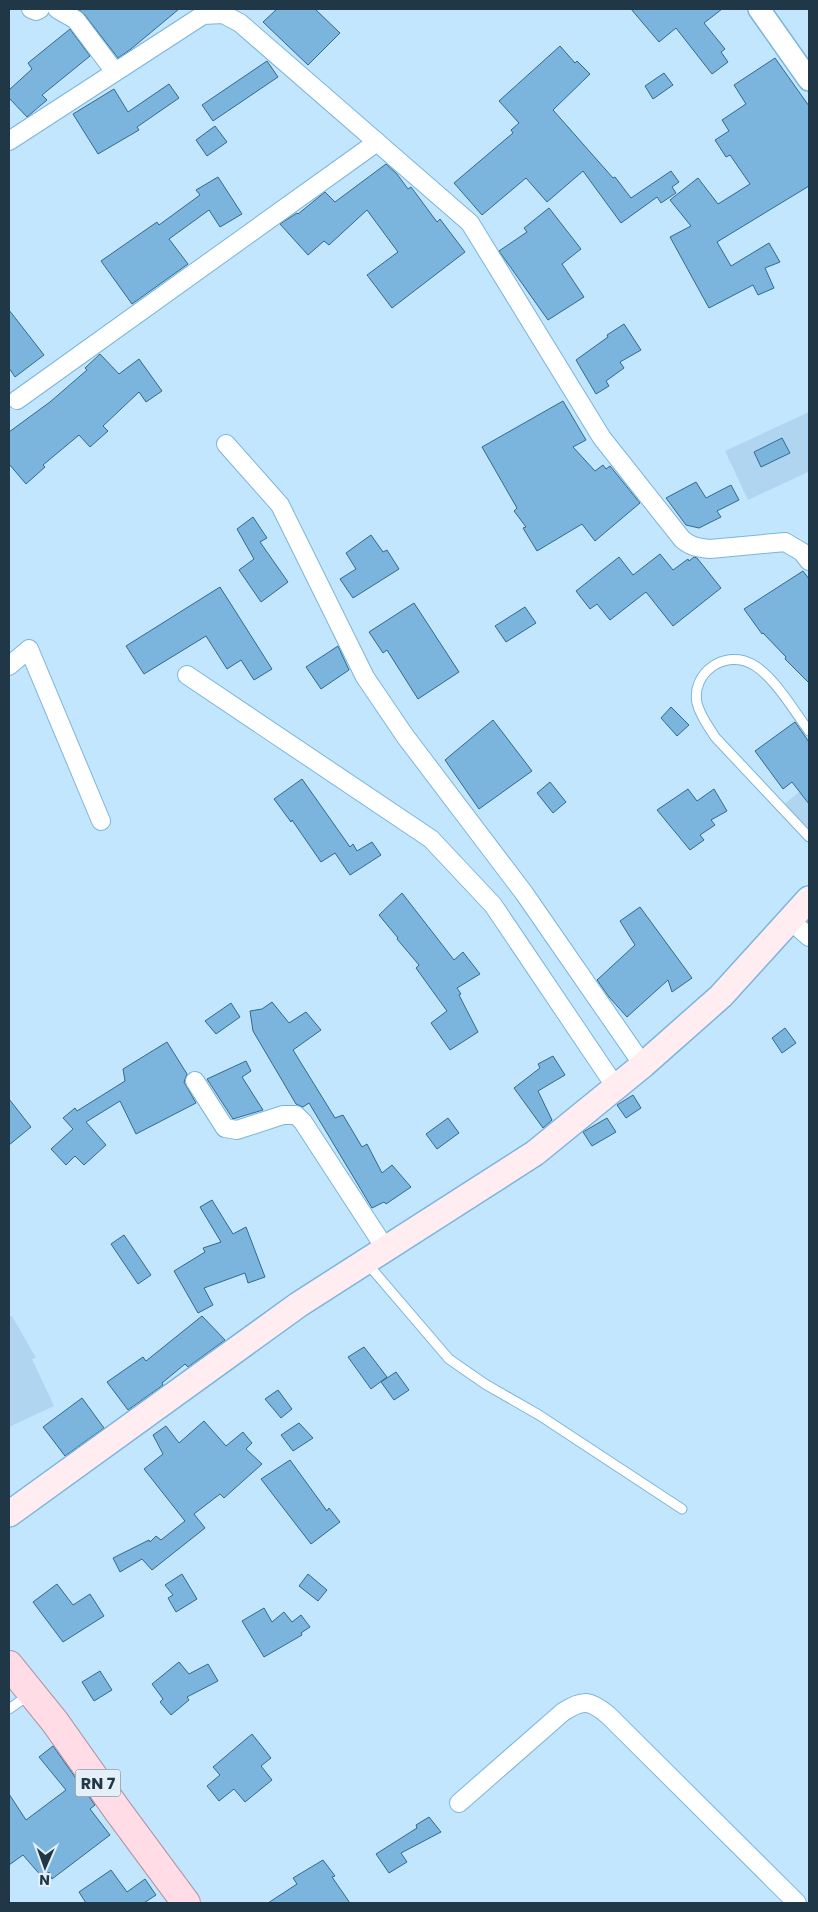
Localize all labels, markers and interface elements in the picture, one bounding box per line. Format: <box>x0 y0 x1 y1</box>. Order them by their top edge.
road number: RN 7 <box>76 1770 120 1796</box>
north arrow <box>20 1842 70 1892</box>
text: N <box>39 1870 50 1890</box>

